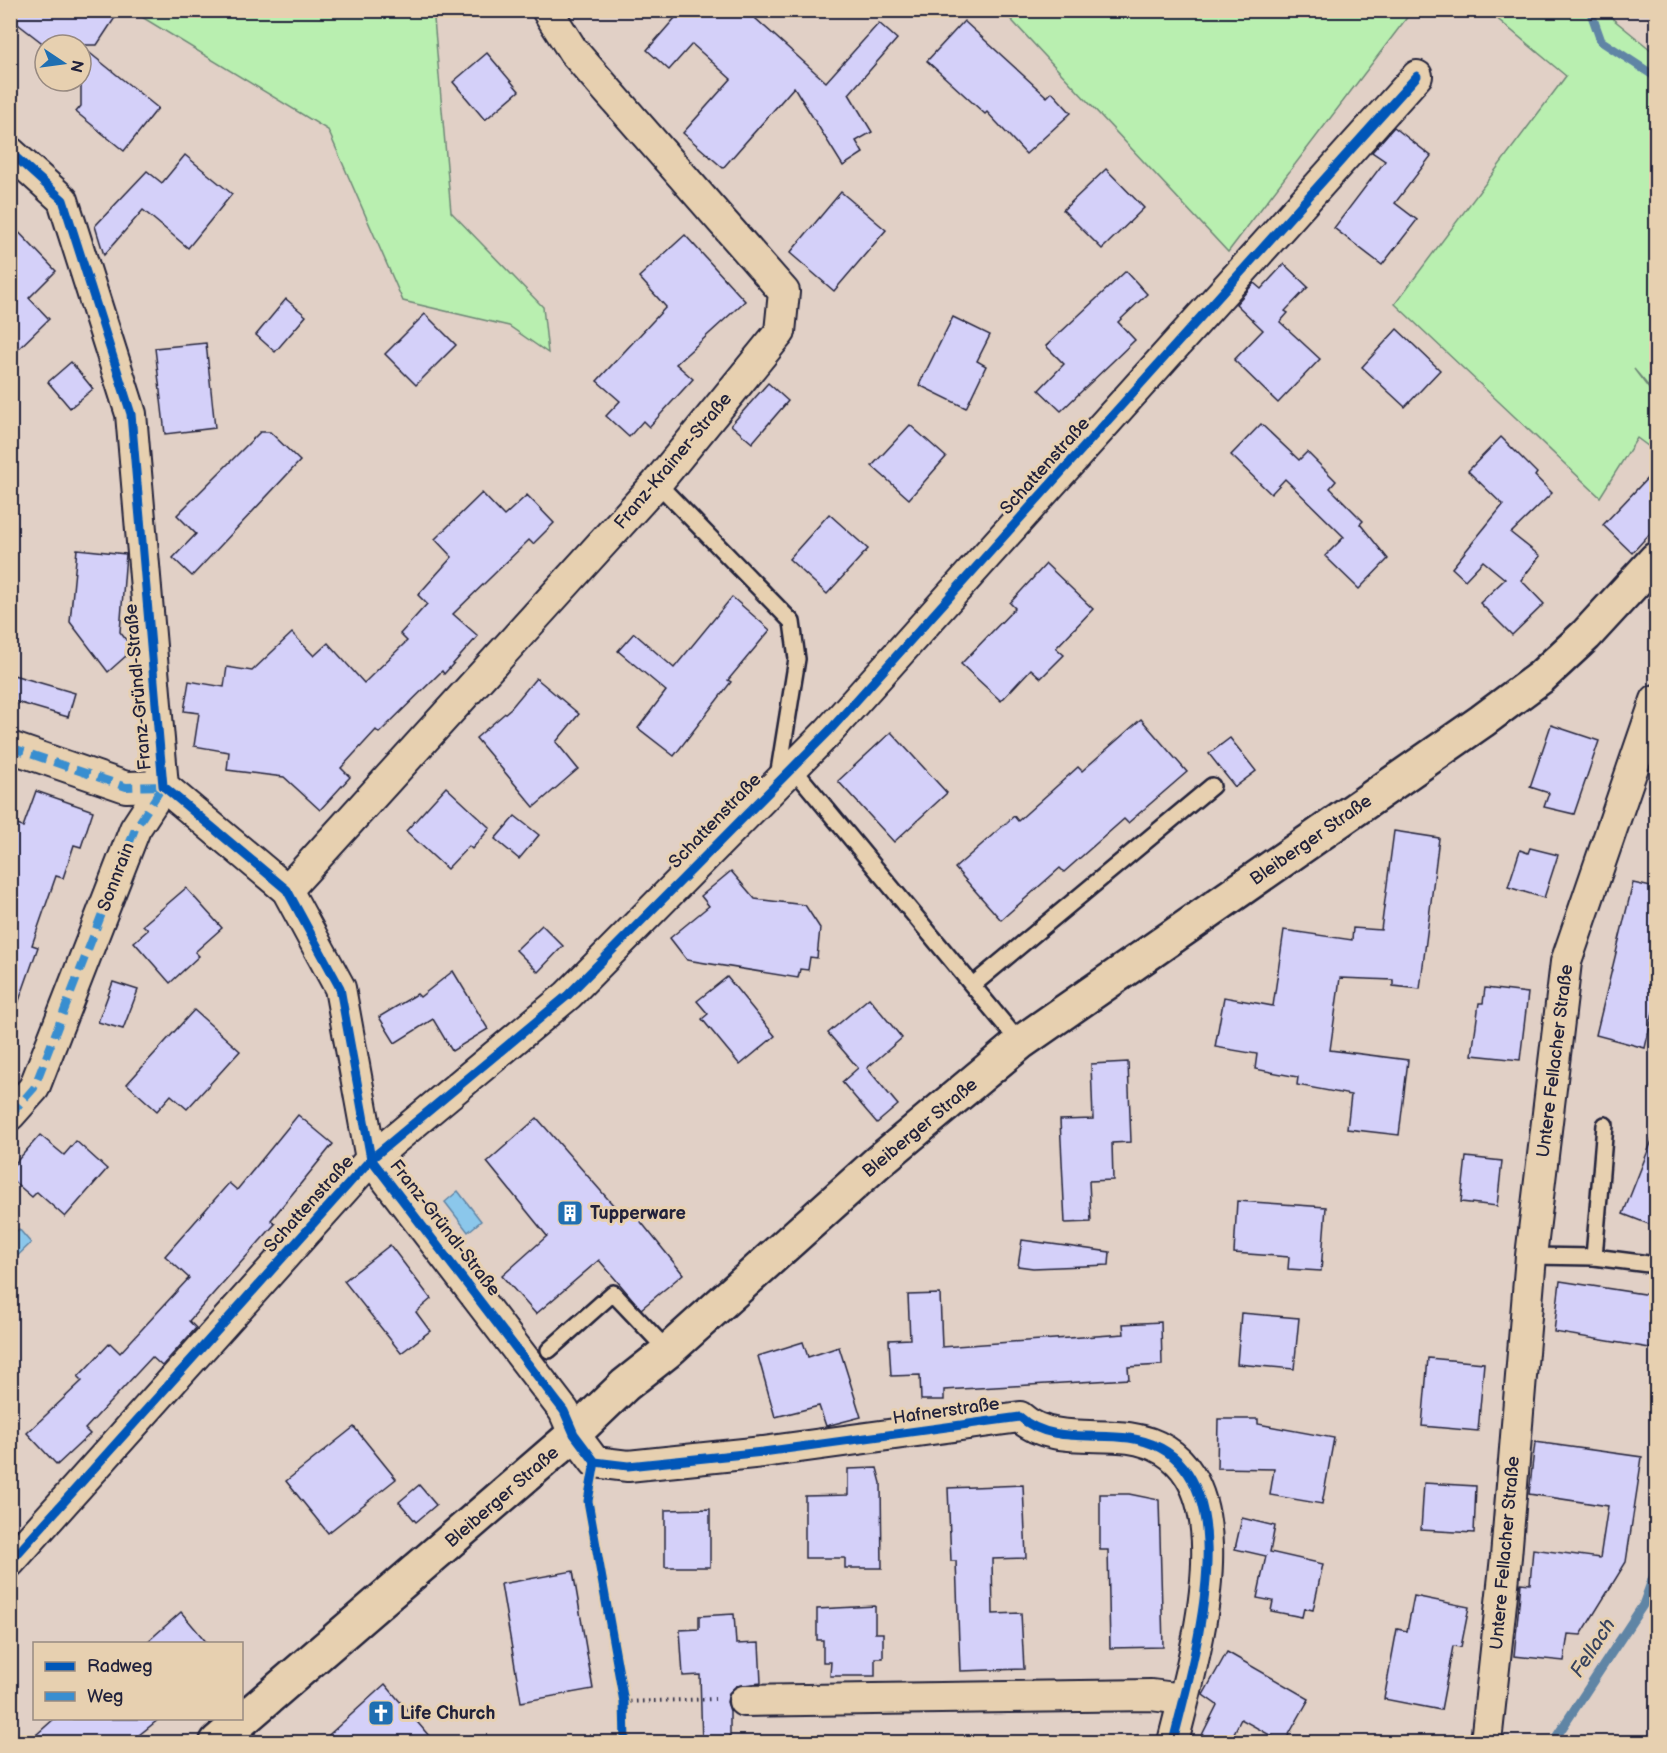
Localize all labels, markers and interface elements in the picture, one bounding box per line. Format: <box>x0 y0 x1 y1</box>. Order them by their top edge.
north arrow <box>33 33 93 93</box>
text: N <box>66 58 87 74</box>
street label: Franz-Krainer-Straße <box>610 388 736 533</box>
street label: Schattenstraße <box>996 413 1094 519</box>
street label: Franz-Gründl-Straße <box>120 603 156 771</box>
street label: Schattenstraße <box>665 769 766 873</box>
street label: Bleiberger Straße <box>1246 790 1376 890</box>
street label: Sonnrain <box>93 840 139 914</box>
street label: Untere Fellacher Straße <box>1533 963 1577 1159</box>
street label: Bleiberger Straße <box>858 1074 982 1182</box>
street label: Schattenstraße <box>260 1151 358 1257</box>
street label: Franz-Gründl-Straße <box>385 1156 505 1301</box>
building icon: Tupperware <box>555 1198 585 1228</box>
place label: Tupperware <box>590 1203 686 1224</box>
street label: Hafnerstraße <box>891 1393 1001 1429</box>
street label: Bleiberger Straße <box>441 1442 563 1552</box>
street label: Untere Fellacher Straße <box>1486 1455 1524 1651</box>
water label: Fellach <box>1565 1614 1621 1682</box>
legend <box>33 1642 243 1720</box>
text: Radweg <box>87 1656 153 1677</box>
text: Weg <box>87 1686 123 1707</box>
church icon: Life Church <box>366 1698 396 1728</box>
place label: Life Church <box>400 1703 495 1724</box>

